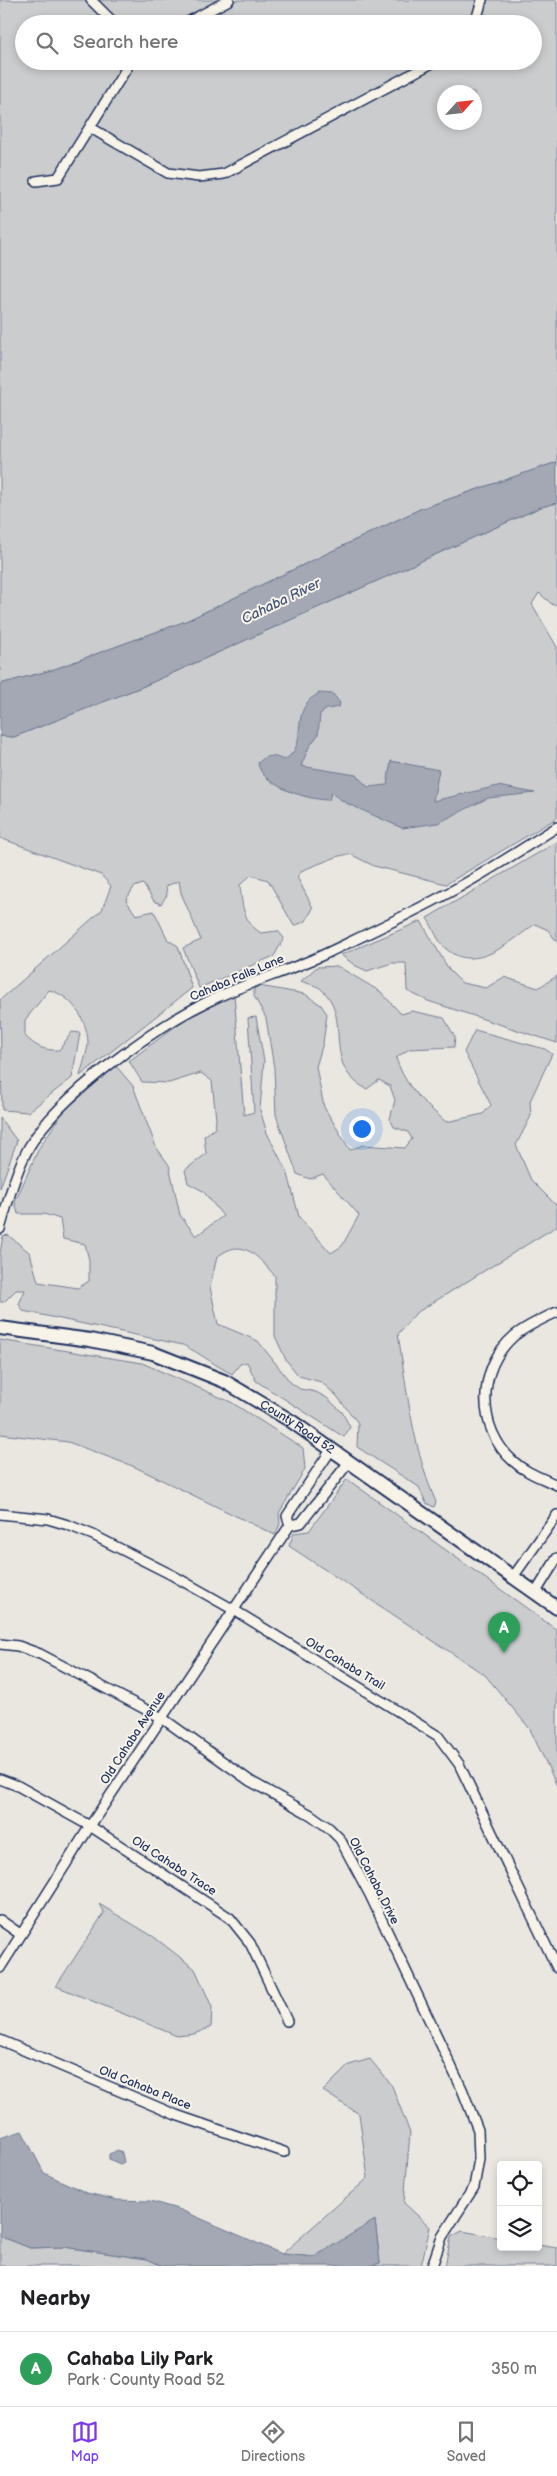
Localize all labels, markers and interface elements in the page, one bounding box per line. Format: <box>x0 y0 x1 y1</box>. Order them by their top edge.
search box <box>15 15 542 70</box>
icon: search <box>33 29 61 57</box>
text: Search here <box>73 31 178 54</box>
north arrow <box>437 85 482 130</box>
water label: Cahaba River <box>239 574 324 627</box>
street label: Cahaba Falls Lane <box>188 951 286 1005</box>
your location <box>349 1116 375 1142</box>
street label: County Road 52 <box>257 1397 338 1457</box>
pin: A <box>488 1612 520 1653</box>
street label: Old Cahaba Trail <box>303 1634 387 1694</box>
street label: Old Cahaba Avenue <box>97 1689 169 1787</box>
street label: Old Cahaba Trace <box>129 1833 219 1899</box>
street label: Old Cahaba Drive <box>346 1835 402 1927</box>
street label: Old Cahaba Place <box>97 2063 193 2113</box>
map controls <box>497 2161 542 2251</box>
button: locate <box>497 2161 542 2206</box>
button: layers <box>497 2206 542 2251</box>
text: Nearby <box>20 2286 90 2311</box>
text: Cahaba Lily Park <box>67 2348 213 2371</box>
text: A <box>31 2360 41 2379</box>
text: 350 m <box>491 2360 537 2379</box>
text: Park · County Road 52 <box>67 2371 225 2390</box>
tab: Map <box>71 2418 99 2465</box>
tab: Directions <box>241 2418 305 2465</box>
tab: Saved <box>447 2418 486 2465</box>

